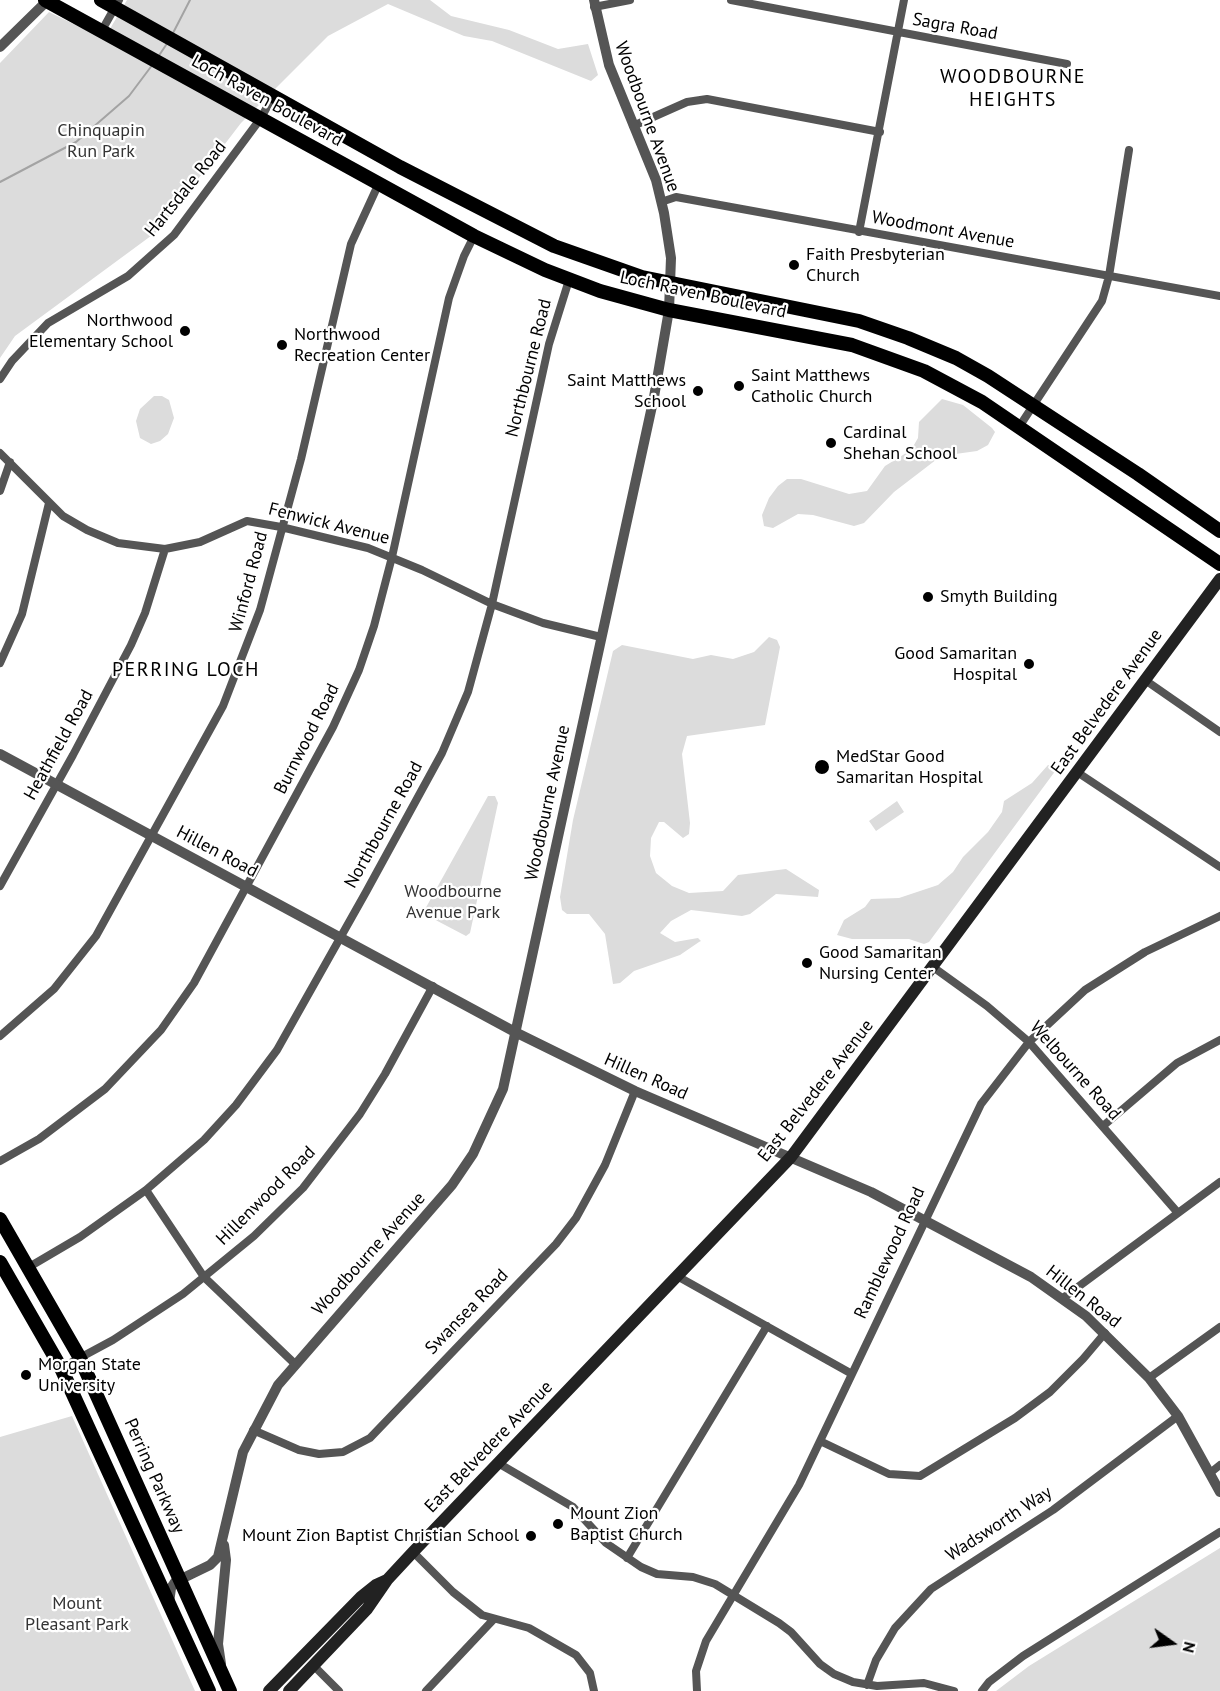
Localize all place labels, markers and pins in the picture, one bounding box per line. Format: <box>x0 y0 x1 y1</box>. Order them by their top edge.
place label: Faith Presbyterian Church <box>806 244 945 286</box>
marker: Faith Presbyterian Church <box>787 258 801 272</box>
place label: Northwood Elementary School <box>29 310 173 352</box>
marker: Northwood Elementary School <box>178 324 192 338</box>
place label: Northwood Recreation Center <box>294 324 430 366</box>
marker: Northwood Recreation Center <box>275 338 289 352</box>
place label: Saint Matthews Catholic Church <box>751 365 872 407</box>
place label: Saint Matthews School <box>567 370 686 412</box>
marker: Saint Matthews Catholic Church <box>732 379 746 393</box>
marker: Saint Matthews School <box>691 384 705 398</box>
place label: Cardinal Shehan School <box>843 422 957 464</box>
marker: Cardinal Shehan School <box>824 436 838 450</box>
place label: Smyth Building <box>940 586 1058 608</box>
marker: Smyth Building <box>921 590 935 604</box>
place label: Good Samaritan Hospital <box>894 643 1017 686</box>
marker: Good Samaritan Hospital <box>1022 657 1036 671</box>
place label: MedStar Good Samaritan Hospital <box>836 746 983 789</box>
marker: MedStar Good Samaritan Hospital <box>813 758 831 776</box>
place label: Good Samaritan Nursing Center <box>819 942 942 984</box>
marker: Good Samaritan Nursing Center <box>800 956 814 970</box>
place label: Morgan State University <box>38 1354 141 1396</box>
marker: Morgan State University <box>19 1368 33 1382</box>
place label: Mount Zion Baptist Church <box>570 1503 682 1546</box>
marker: Mount Zion Baptist Church <box>551 1517 565 1531</box>
place label: Mount Zion Baptist Christian School <box>242 1525 519 1547</box>
marker: Mount Zion Baptist Christian School <box>524 1529 538 1543</box>

